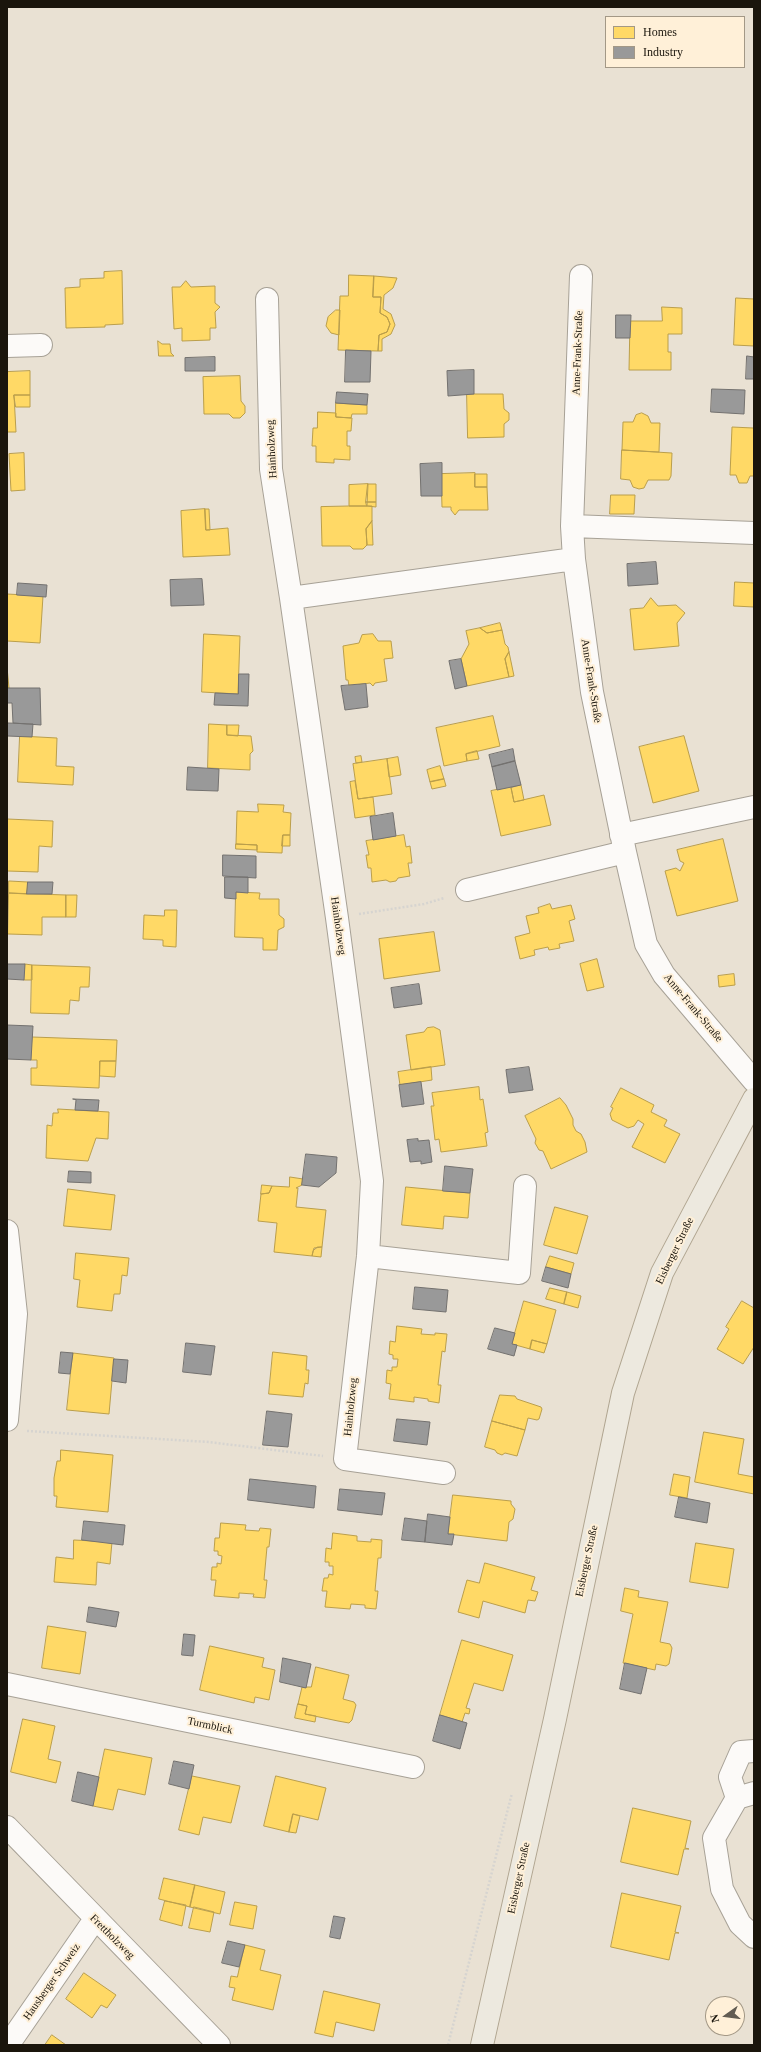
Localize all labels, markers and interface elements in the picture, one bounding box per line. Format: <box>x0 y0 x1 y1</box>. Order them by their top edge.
legend <box>605 16 745 68</box>
text: Homes <box>643 25 677 39</box>
text: Industry <box>643 45 683 59</box>
street label: Anne-Frank-Straße <box>570 310 586 396</box>
street label: Hainholzweg <box>264 419 280 479</box>
street label: Anne-Frank-Straße <box>578 638 604 724</box>
street label: Hainholzweg <box>327 896 349 956</box>
street label: Anne-Frank-Straße <box>661 971 725 1045</box>
street label: Eisberger Straße <box>653 1215 697 1287</box>
street label: Hainholzweg <box>341 1377 361 1437</box>
street label: Eisberger Straße <box>573 1524 601 1598</box>
street label: Turmblick <box>186 1715 234 1737</box>
street label: Eisberger Straße <box>505 1841 533 1915</box>
street label: Frettholzweg <box>87 1912 137 1962</box>
street label: Hausberger Schweiz <box>21 1941 83 2023</box>
north arrow <box>705 1996 745 2036</box>
text: N <box>708 2013 721 2024</box>

